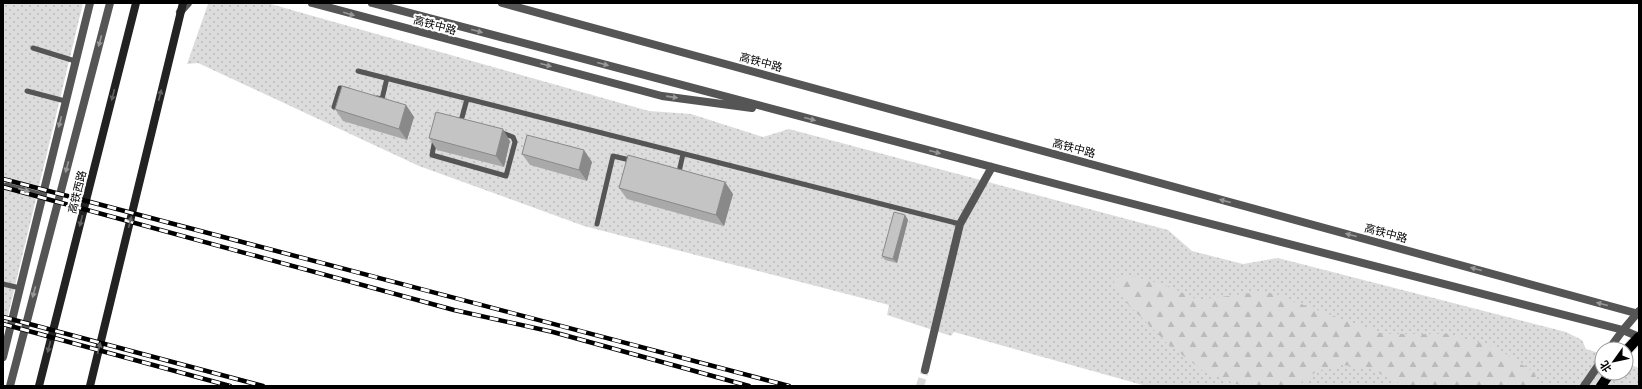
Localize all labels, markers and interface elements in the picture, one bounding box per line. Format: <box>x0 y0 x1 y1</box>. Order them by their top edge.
one-way arrow <box>343 11 355 17</box>
street label: 高铁中路 <box>412 14 458 37</box>
one-way arrow <box>471 28 483 34</box>
one-way arrow <box>97 35 103 47</box>
street label: 高铁中路 <box>738 51 784 74</box>
one-way arrow <box>597 61 609 67</box>
one-way arrow <box>540 63 552 69</box>
one-way arrow <box>110 89 116 101</box>
one-way arrow <box>158 89 164 102</box>
one-way arrow <box>666 94 678 100</box>
one-way arrow <box>57 116 63 129</box>
one-way arrow <box>804 116 816 122</box>
street label: 高铁中路 <box>1051 137 1097 160</box>
one-way arrow <box>930 149 942 155</box>
one-way arrow <box>64 161 70 173</box>
street label: 高铁西路 <box>66 169 89 215</box>
one-way arrow <box>19 187 31 193</box>
one-way arrow <box>1219 198 1231 204</box>
one-way arrow <box>78 215 84 227</box>
one-way arrow <box>127 216 133 228</box>
street label: 高铁中路 <box>1363 222 1409 245</box>
one-way arrow <box>1344 232 1356 238</box>
one-way arrow <box>1470 266 1482 272</box>
one-way arrow <box>31 287 37 299</box>
one-way arrow <box>1595 301 1607 307</box>
one-way arrow <box>46 341 52 353</box>
north arrow <box>1594 341 1634 381</box>
one-way arrow <box>96 342 102 354</box>
text: 北 <box>1598 358 1614 374</box>

